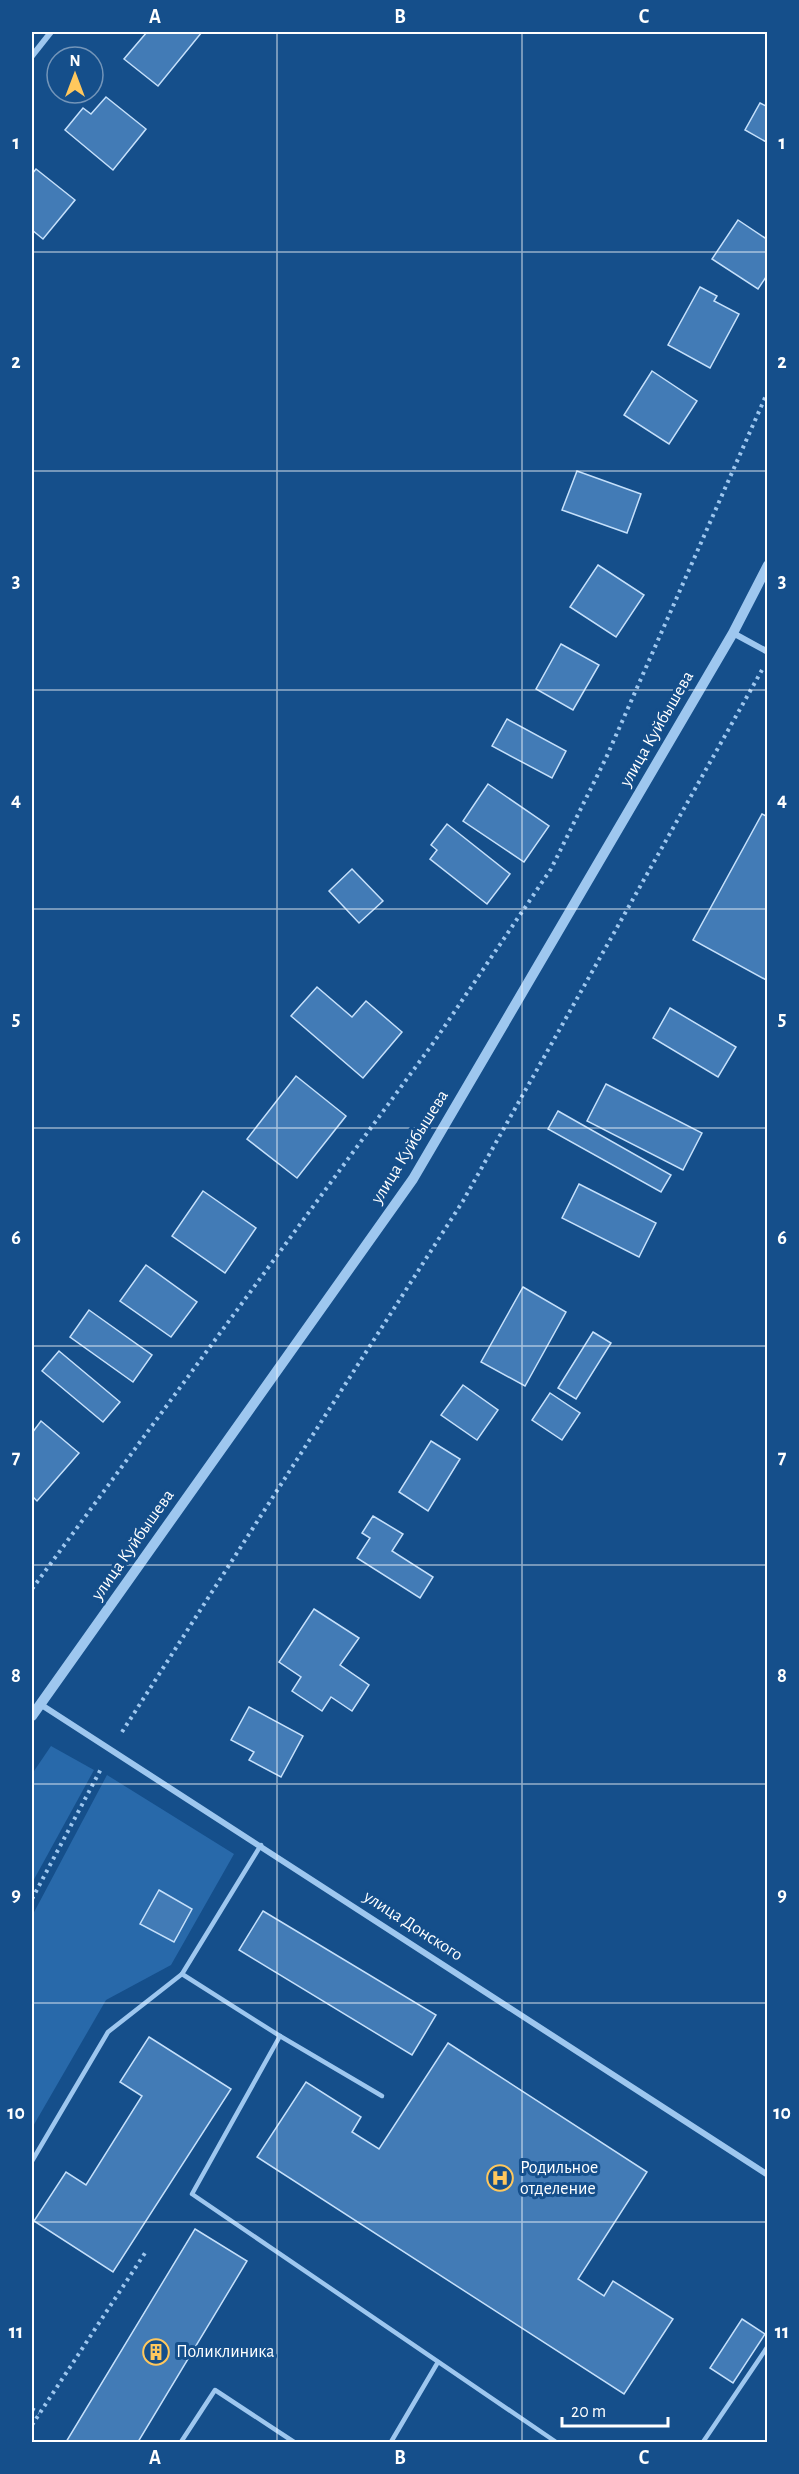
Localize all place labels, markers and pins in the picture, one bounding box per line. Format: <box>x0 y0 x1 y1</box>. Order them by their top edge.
place label: Родильное отделение <box>520 2159 598 2198</box>
hospital icon: Родильное отделение <box>485 2163 515 2193</box>
building icon: Поликлиника <box>141 2337 171 2367</box>
place label: Поликлиника <box>176 2343 274 2361</box>

